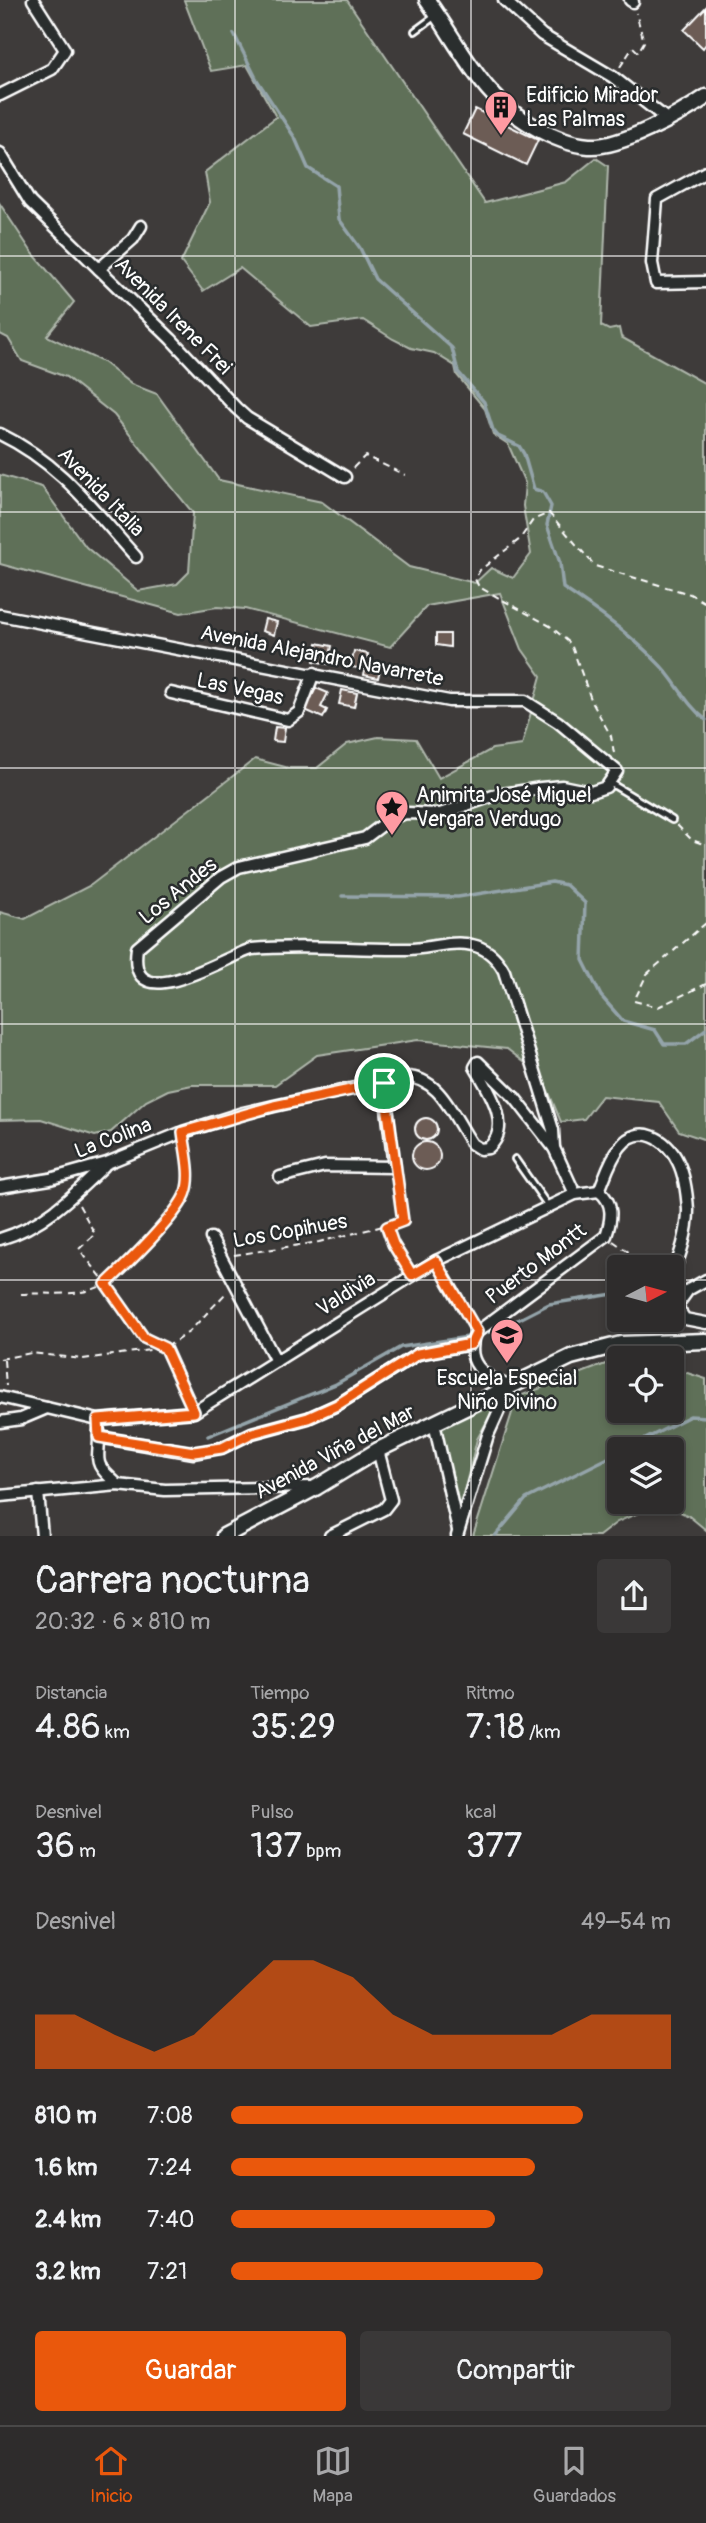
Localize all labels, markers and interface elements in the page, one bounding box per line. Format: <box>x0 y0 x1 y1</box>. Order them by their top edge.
place label: Edificio Mirador Las Palmas <box>526 82 659 133</box>
building icon: Edificio Mirador Las Palmas <box>482 88 520 137</box>
street label: Avenida Irene Frei <box>108 251 238 381</box>
street label: Avenida Italia <box>51 441 151 543</box>
street label: Avenida Alejandro Navarrete <box>198 619 446 693</box>
street label: Las Vegas <box>194 667 287 712</box>
place label: Animita José Miguel Vergara Verdugo <box>416 782 592 833</box>
place icon: Animita José Miguel Vergara Verdugo <box>373 788 411 837</box>
street label: Los Andes <box>133 851 223 931</box>
pin <box>354 1053 414 1113</box>
icon: arrive <box>365 1064 403 1102</box>
street label: La Colina <box>71 1111 155 1165</box>
street label: Los Copihues <box>231 1208 350 1254</box>
street label: Puerto Montt <box>480 1217 592 1311</box>
north arrow <box>607 1255 684 1332</box>
map controls <box>607 1255 684 1514</box>
street label: Valdivia <box>311 1265 381 1323</box>
school or university icon: Escuela Especial Niño Divino <box>488 1316 526 1365</box>
button: locate <box>607 1346 684 1423</box>
place label: Escuela Especial Niño Divino <box>437 1365 577 1416</box>
street label: Avenida Viña del Mar <box>250 1398 420 1506</box>
button: layers <box>607 1437 684 1514</box>
text: Carrera nocturna <box>35 1557 310 1605</box>
button: share <box>597 1559 671 1633</box>
text: 20:32 · 6 × 810 m <box>35 1607 211 1636</box>
text: Distancia <box>35 1681 107 1705</box>
text: Tiempo <box>250 1681 309 1705</box>
text: Ritmo <box>466 1681 515 1705</box>
text: 4.86 <box>35 1705 101 1749</box>
text: 35:29 <box>250 1705 336 1749</box>
text: 7:18 <box>466 1705 525 1749</box>
text: km <box>101 1720 130 1744</box>
text: /km <box>525 1720 561 1744</box>
text: Desnivel <box>35 1800 102 1824</box>
text: Pulso <box>250 1800 294 1824</box>
text: kcal <box>466 1800 497 1824</box>
text: 36 <box>35 1824 75 1868</box>
text: 137 <box>250 1824 302 1868</box>
text: 377 <box>466 1824 522 1868</box>
text: m <box>75 1839 96 1863</box>
text: bpm <box>302 1839 341 1863</box>
text: Desnivel <box>35 1907 116 1936</box>
text: 49–54 m <box>581 1907 671 1936</box>
text: 810 m <box>35 2101 97 2130</box>
text: 7:08 <box>147 2101 193 2130</box>
text: 1.6 km <box>35 2153 97 2182</box>
text: 7:24 <box>147 2153 192 2182</box>
text: 2.4 km <box>35 2205 101 2234</box>
text: 7:40 <box>147 2205 194 2234</box>
text: 3.2 km <box>35 2257 101 2286</box>
text: 7:21 <box>147 2257 187 2286</box>
button: Guardar <box>35 2331 346 2411</box>
button: Compartir <box>360 2331 671 2411</box>
tab: Inicio <box>90 2442 133 2508</box>
tab: Mapa <box>313 2442 353 2508</box>
tab: Guardados <box>533 2442 616 2508</box>

